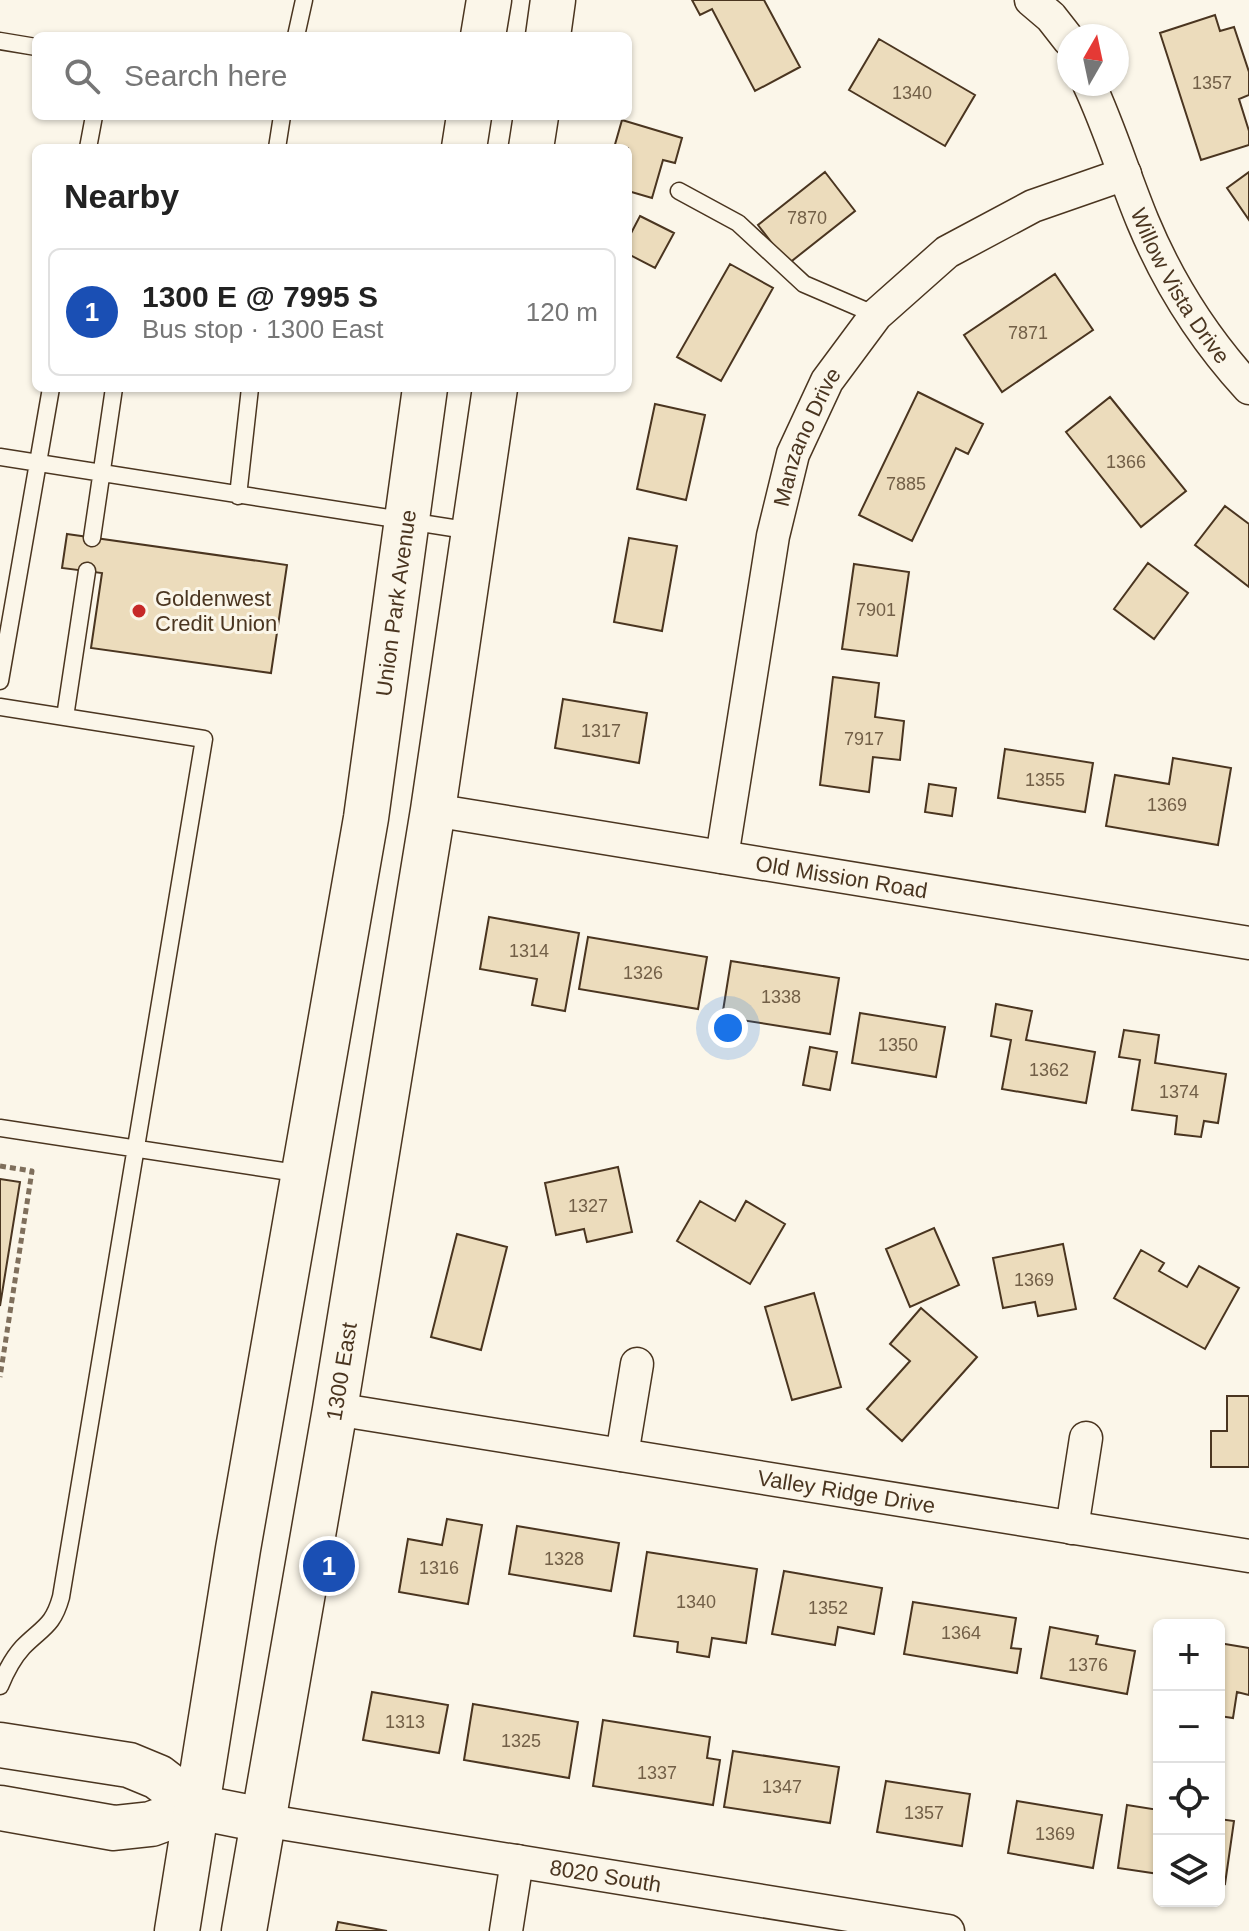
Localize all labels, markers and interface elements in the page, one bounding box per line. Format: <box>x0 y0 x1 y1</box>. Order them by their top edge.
north arrow <box>1057 24 1129 96</box>
search box <box>32 32 632 120</box>
icon: search <box>60 54 104 98</box>
text: Search here <box>124 59 287 92</box>
house number: 1357 <box>1192 73 1232 93</box>
house number: 1340 <box>892 83 932 103</box>
text: Nearby <box>64 177 179 215</box>
street label: Willow Vista Drive <box>1126 204 1235 369</box>
house number: 7870 <box>787 208 827 228</box>
text: 1300 E @ 7995 S <box>142 280 378 313</box>
text: 1 <box>85 297 99 327</box>
text: 120 m <box>526 297 598 327</box>
text: Bus stop · 1300 East <box>142 314 383 344</box>
house number: 7871 <box>1008 323 1048 343</box>
street label: Manzano Drive <box>769 363 846 509</box>
house number: 1366 <box>1106 452 1146 472</box>
house number: 7885 <box>886 474 926 494</box>
street label: Union Park Avenue <box>371 508 421 698</box>
place label: Goldenwest Credit Union <box>155 586 277 636</box>
house number: 7901 <box>856 600 896 620</box>
marker: Goldenwest Credit Union <box>130 602 148 620</box>
house number: 1317 <box>581 721 621 741</box>
house number: 7917 <box>844 729 884 749</box>
house number: 1355 <box>1025 770 1065 790</box>
house number: 1369 <box>1147 795 1187 815</box>
street label: Old Mission Road <box>754 851 929 903</box>
house number: 1314 <box>509 941 549 961</box>
house number: 1326 <box>623 963 663 983</box>
house number: 1338 <box>761 987 801 1007</box>
your location <box>708 1008 748 1048</box>
house number: 1350 <box>878 1035 918 1055</box>
house number: 1362 <box>1029 1060 1069 1080</box>
house number: 1374 <box>1159 1082 1199 1102</box>
house number: 1327 <box>568 1196 608 1216</box>
house number: 1369 <box>1014 1270 1054 1290</box>
street label: 1300 East <box>321 1320 362 1423</box>
street label: Valley Ridge Drive <box>756 1465 937 1518</box>
pin: 1 <box>303 1536 355 1596</box>
house number: 1328 <box>544 1549 584 1569</box>
house number: 1316 <box>419 1558 459 1578</box>
house number: 1340 <box>676 1592 716 1612</box>
house number: 1352 <box>808 1598 848 1618</box>
map controls <box>1153 1619 1225 1907</box>
button: + <box>1153 1619 1225 1691</box>
house number: 1364 <box>941 1623 981 1643</box>
house number: 1376 <box>1068 1655 1108 1675</box>
button: − <box>1153 1691 1225 1763</box>
house number: 1313 <box>385 1712 425 1732</box>
house number: 1325 <box>501 1731 541 1751</box>
house number: 1337 <box>637 1763 677 1783</box>
button: locate <box>1153 1763 1225 1835</box>
house number: 1347 <box>762 1777 802 1797</box>
house number: 1357 <box>904 1803 944 1823</box>
house number: 1369 <box>1035 1824 1075 1844</box>
button: layers <box>1153 1835 1225 1907</box>
street label: 8020 South <box>548 1855 663 1897</box>

